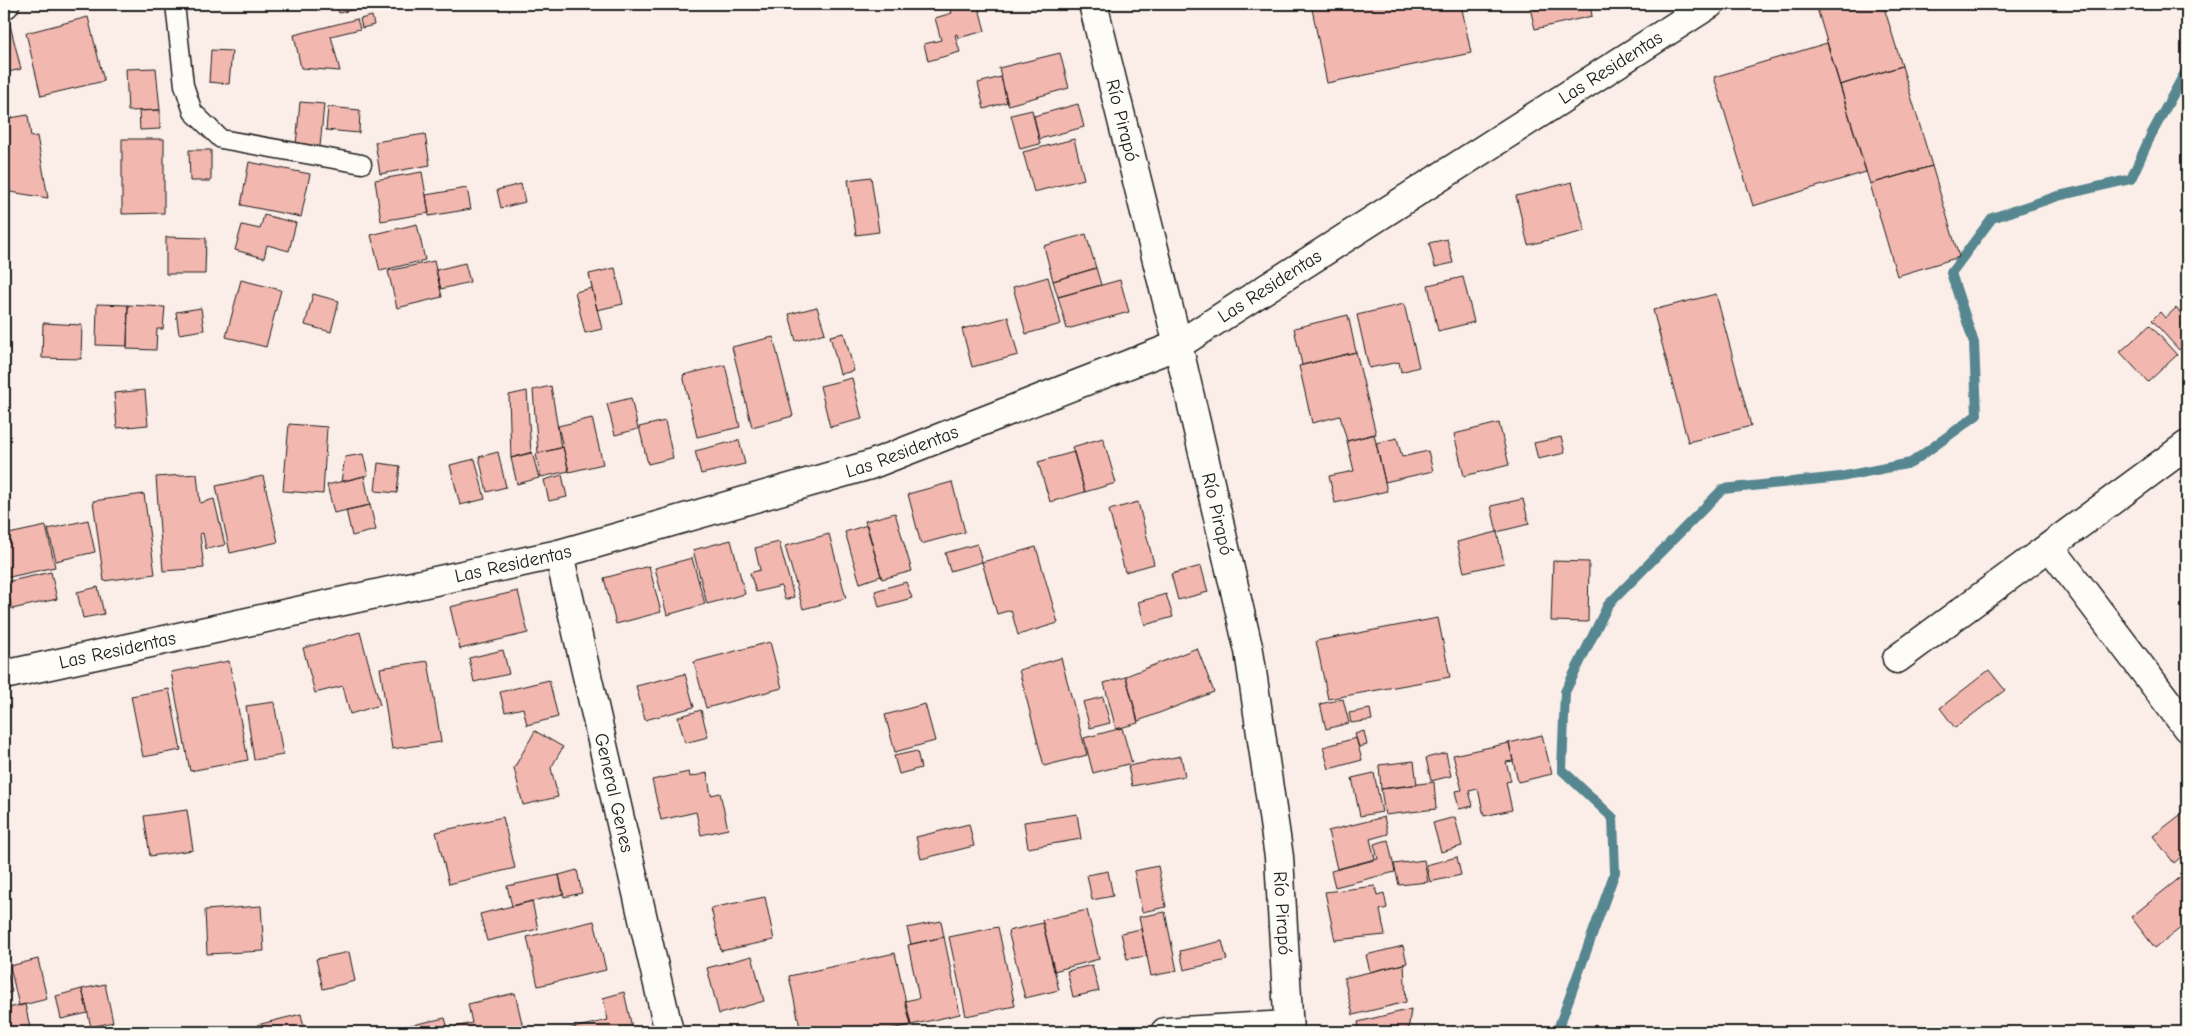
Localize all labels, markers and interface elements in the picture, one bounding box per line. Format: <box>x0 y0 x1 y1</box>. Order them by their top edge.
street label: Las Residentas <box>1555 26 1667 109</box>
street label: Río Pirapó <box>1101 77 1143 164</box>
street label: Las Residentas <box>1214 245 1326 328</box>
street label: Las Residentas <box>843 421 962 482</box>
street label: Río Pirapó <box>1197 471 1237 558</box>
street label: Las Residentas <box>453 540 574 587</box>
street label: Las Residentas <box>57 627 178 674</box>
street label: General Genes <box>590 731 638 855</box>
street label: Río Pirapó <box>1269 871 1296 956</box>

